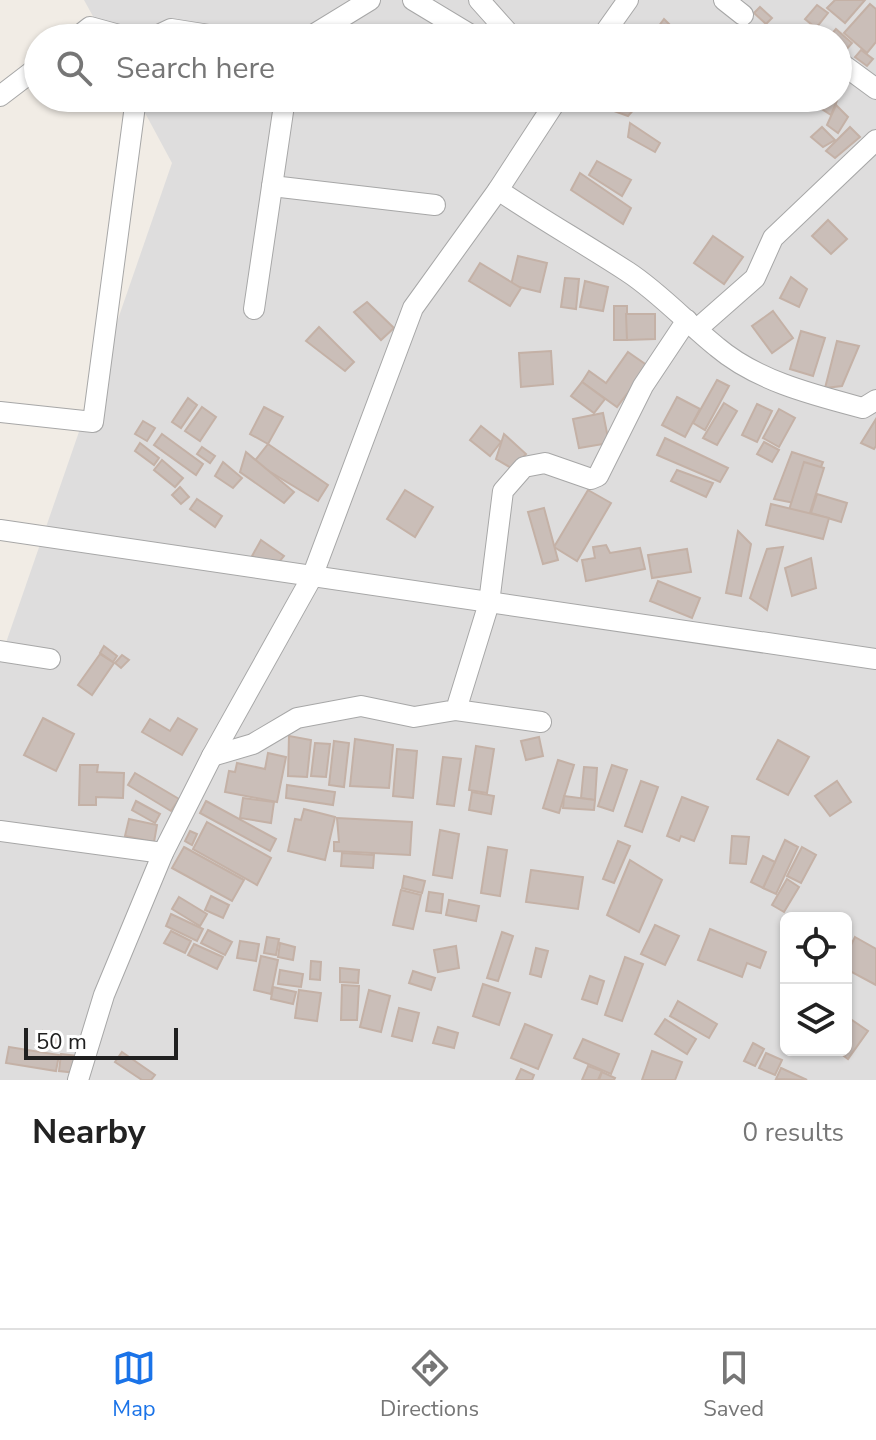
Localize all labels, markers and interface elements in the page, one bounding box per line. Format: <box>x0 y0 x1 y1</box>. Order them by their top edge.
search box <box>24 24 852 112</box>
icon: search <box>52 46 96 90</box>
text: Search here <box>116 48 275 89</box>
map controls <box>780 912 852 1056</box>
button: locate <box>780 912 852 984</box>
button: layers <box>780 984 852 1056</box>
scale bar <box>24 1024 178 1060</box>
text: 50 m <box>36 1027 87 1057</box>
text: Nearby <box>32 1109 146 1155</box>
text: 0 results <box>743 1115 844 1150</box>
tab: Map <box>112 1346 156 1424</box>
tab: Directions <box>380 1346 479 1424</box>
tab: Saved <box>703 1346 764 1424</box>

